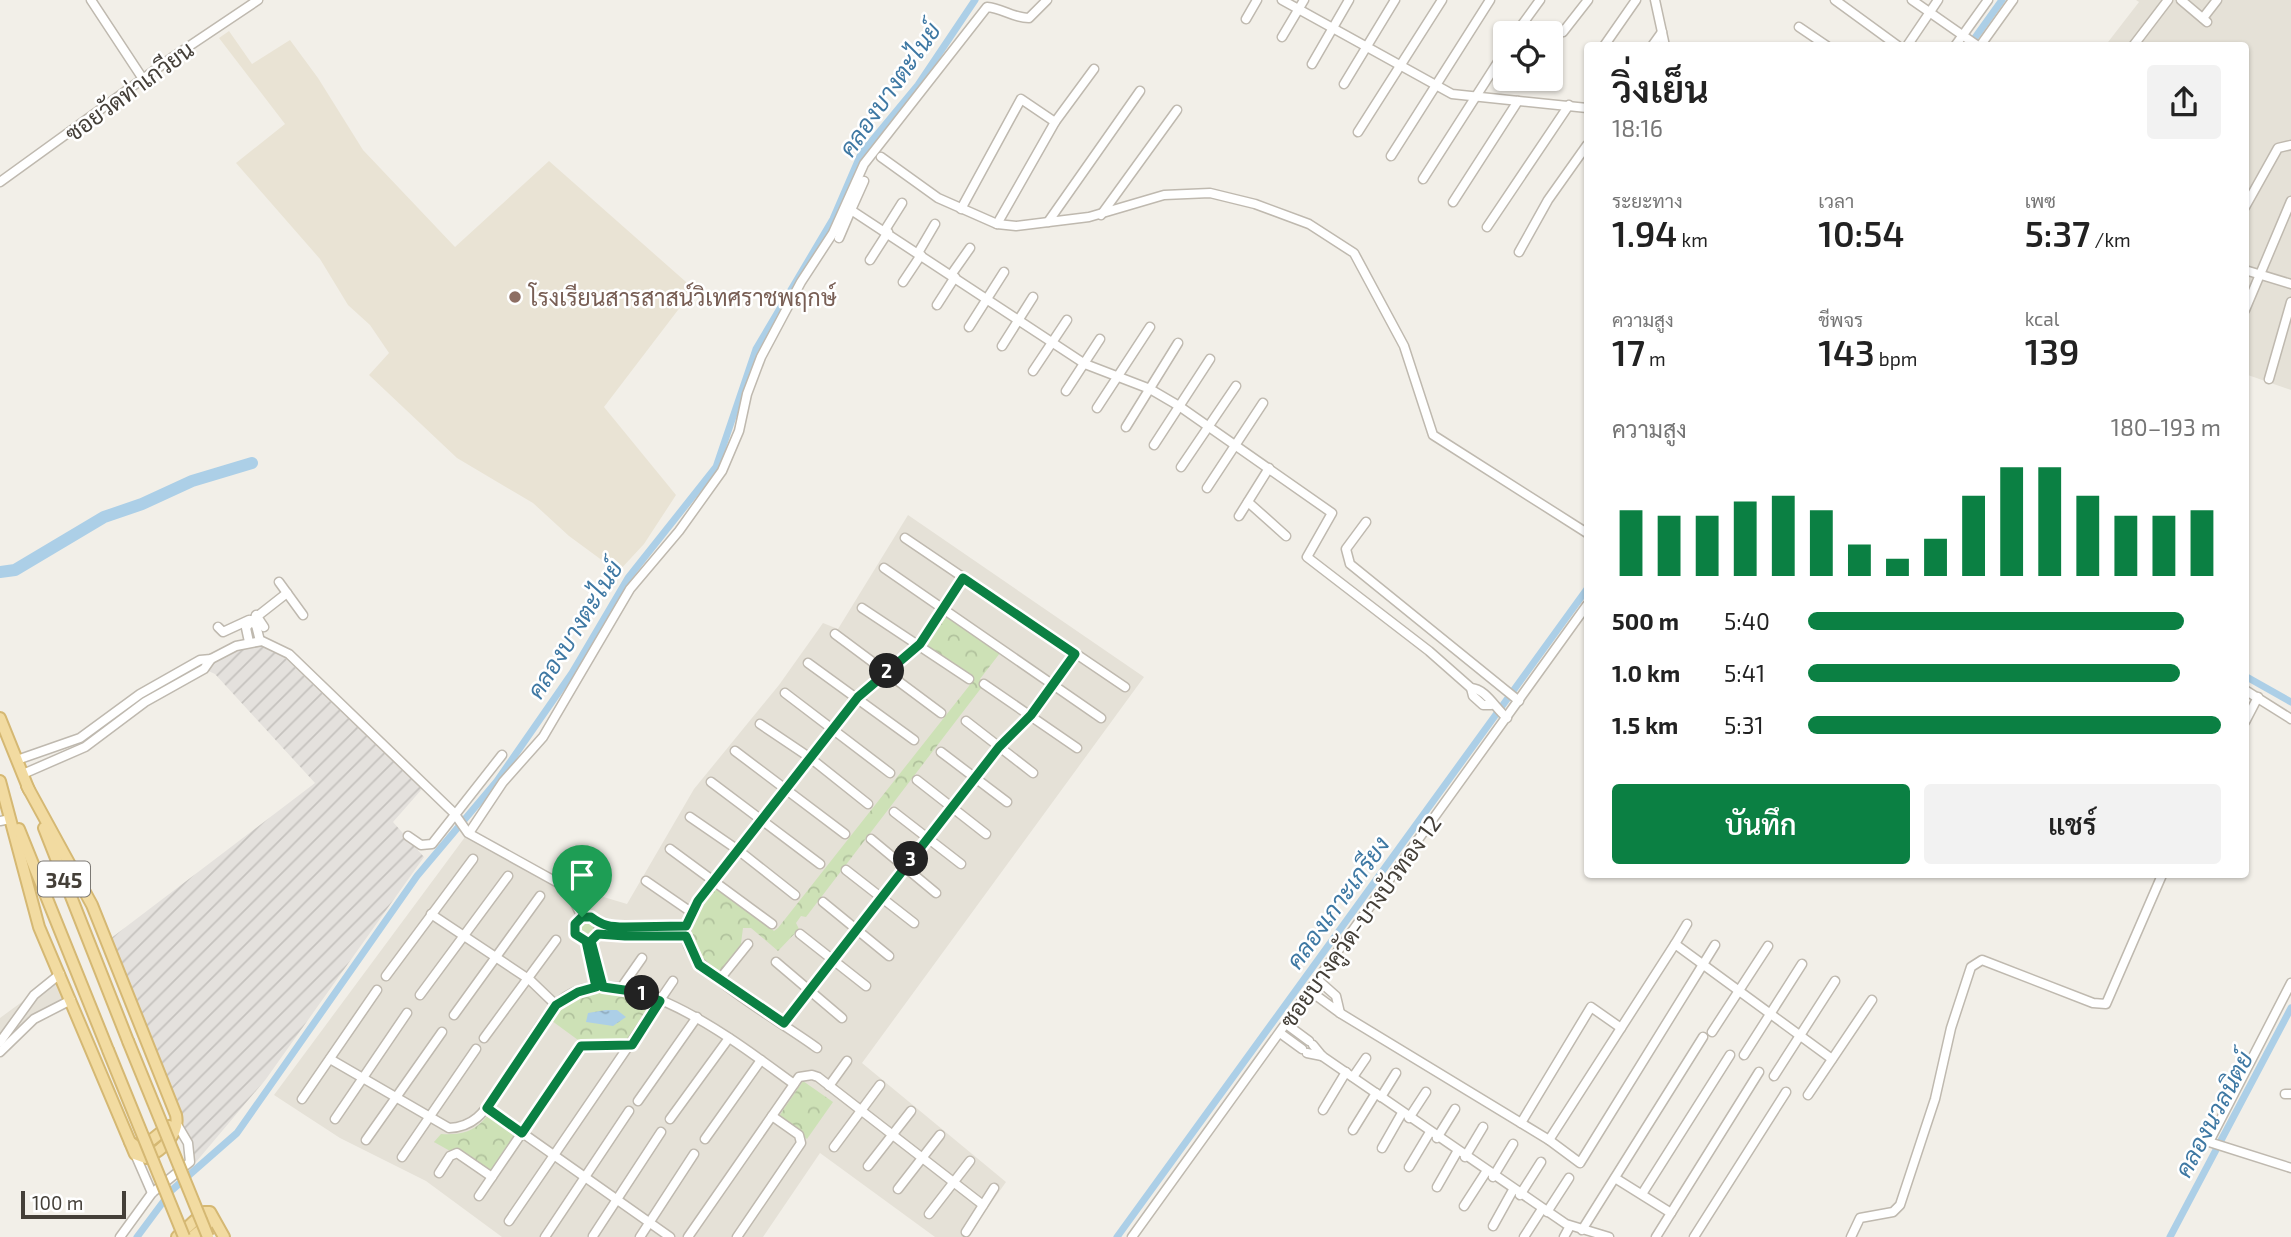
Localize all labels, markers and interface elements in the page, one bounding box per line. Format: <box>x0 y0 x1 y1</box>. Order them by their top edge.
water label: คลองบางตะไนย์ <box>832 14 948 162</box>
map controls <box>1493 21 1563 91</box>
button: locate <box>1493 21 1563 91</box>
street label: ซอยวัดท่าเกวียน <box>59 35 199 147</box>
text: วิ่งเย็น <box>1612 65 1709 111</box>
button: share <box>2147 65 2221 139</box>
text: 18:16 <box>1612 114 1663 142</box>
text: ระยะทาง <box>1612 189 1683 212</box>
text: เวลา <box>1818 189 1854 212</box>
text: เพซ <box>2025 189 2056 212</box>
text: 1.94 <box>1612 212 1677 254</box>
text: 10:54 <box>1818 212 1904 254</box>
text: 5:37 <box>2025 212 2090 254</box>
text: km <box>1677 228 1708 251</box>
text: /km <box>2090 228 2131 251</box>
place label: โรงเรียนสารสาสน์วิเทศราชพฤกษ์ <box>527 282 837 312</box>
marker: โรงเรียนสารสาสน์วิเทศราชพฤกษ์ <box>507 289 523 305</box>
text: kcal <box>2025 307 2059 330</box>
text: ความสูง <box>1612 308 1674 331</box>
text: ชีพจร <box>1818 308 1863 331</box>
text: 139 <box>2025 330 2079 372</box>
text: 17 <box>1612 331 1645 373</box>
text: 143 <box>1818 331 1875 373</box>
text: m <box>1645 347 1666 370</box>
text: bpm <box>1875 347 1917 370</box>
text: 180–193 m <box>2111 413 2221 441</box>
text: ความสูง <box>1612 415 1687 443</box>
water label: คลองบางตะไนย์ <box>520 552 630 703</box>
text: 500 m <box>1612 607 1679 635</box>
text: 5:40 <box>1724 607 1770 635</box>
pin: 2 <box>870 654 904 688</box>
text: 2 <box>881 659 892 682</box>
text: 1.0 km <box>1612 659 1680 687</box>
text: 5:41 <box>1724 659 1765 687</box>
text: 1.5 km <box>1612 711 1678 739</box>
text: 5:31 <box>1724 711 1764 739</box>
button: บันทึก <box>1612 784 1910 864</box>
button: แชร์ <box>1924 784 2221 864</box>
street label: ซอยบางคูวัด-บางบัวทอง 12 <box>1273 809 1450 1035</box>
water label: คลองเกาะเกรียง <box>1279 830 1395 974</box>
pin: 3 <box>894 842 928 876</box>
pin <box>552 845 612 917</box>
text: 3 <box>905 847 916 870</box>
icon: arrive <box>563 856 601 894</box>
road number: 345 <box>38 862 90 896</box>
pin: 1 <box>624 976 660 1010</box>
text: 1 <box>637 981 646 1004</box>
water label: คลองนวลนิตย์ <box>2168 1043 2260 1182</box>
scale bar <box>21 1188 126 1220</box>
text: 100 m <box>32 1191 83 1214</box>

